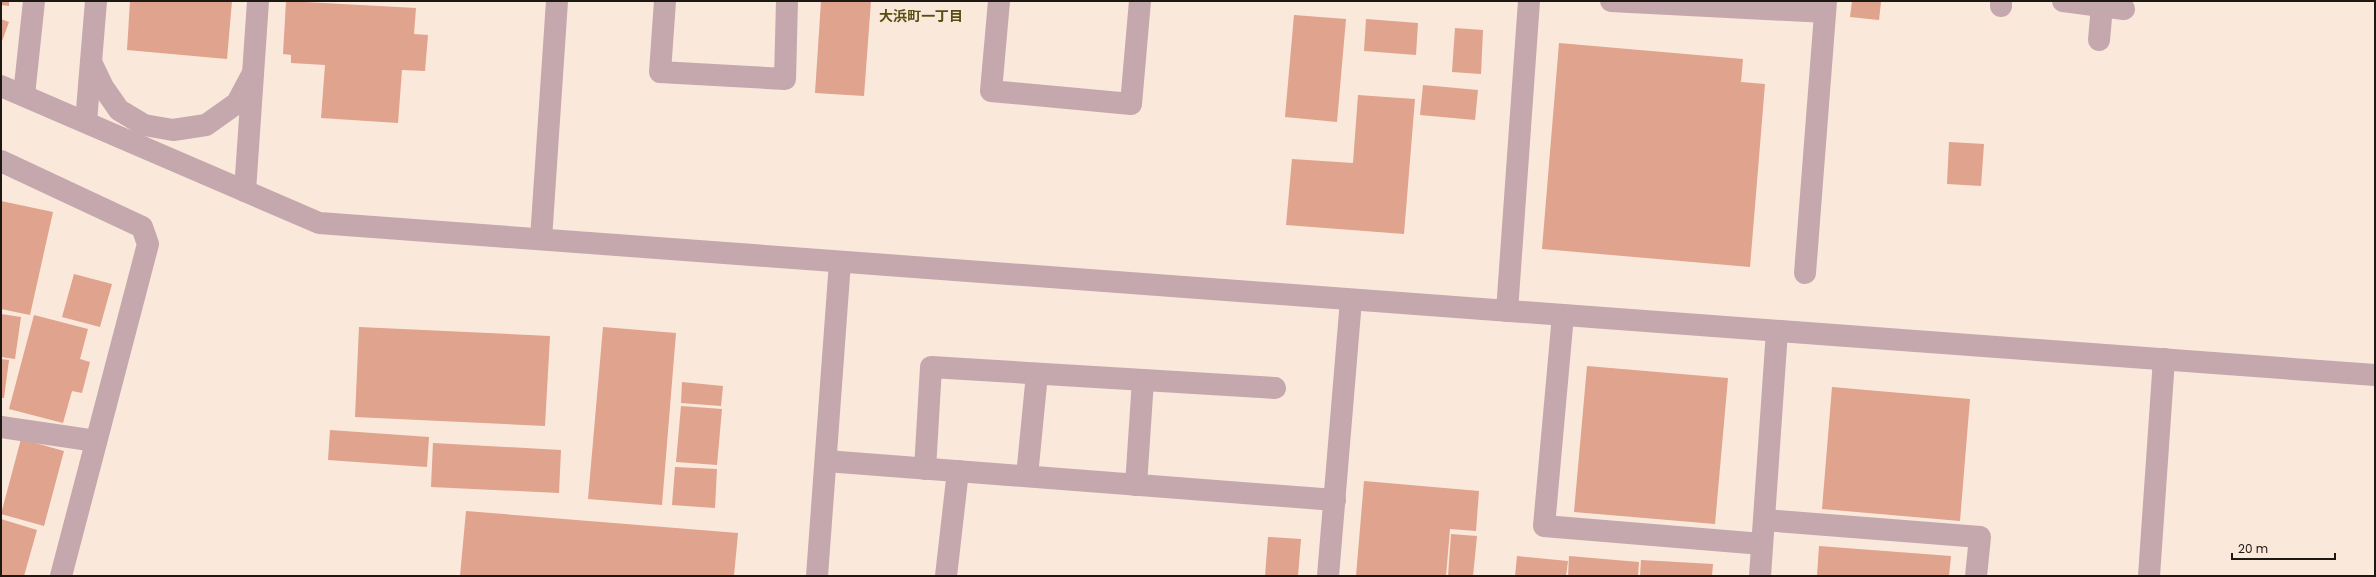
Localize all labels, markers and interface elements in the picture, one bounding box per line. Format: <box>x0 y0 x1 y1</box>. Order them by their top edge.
district label: 大浜町一丁目 <box>879 6 963 26</box>
scale bar <box>2232 535 2335 561</box>
text: 20 m <box>2238 540 2268 557</box>

